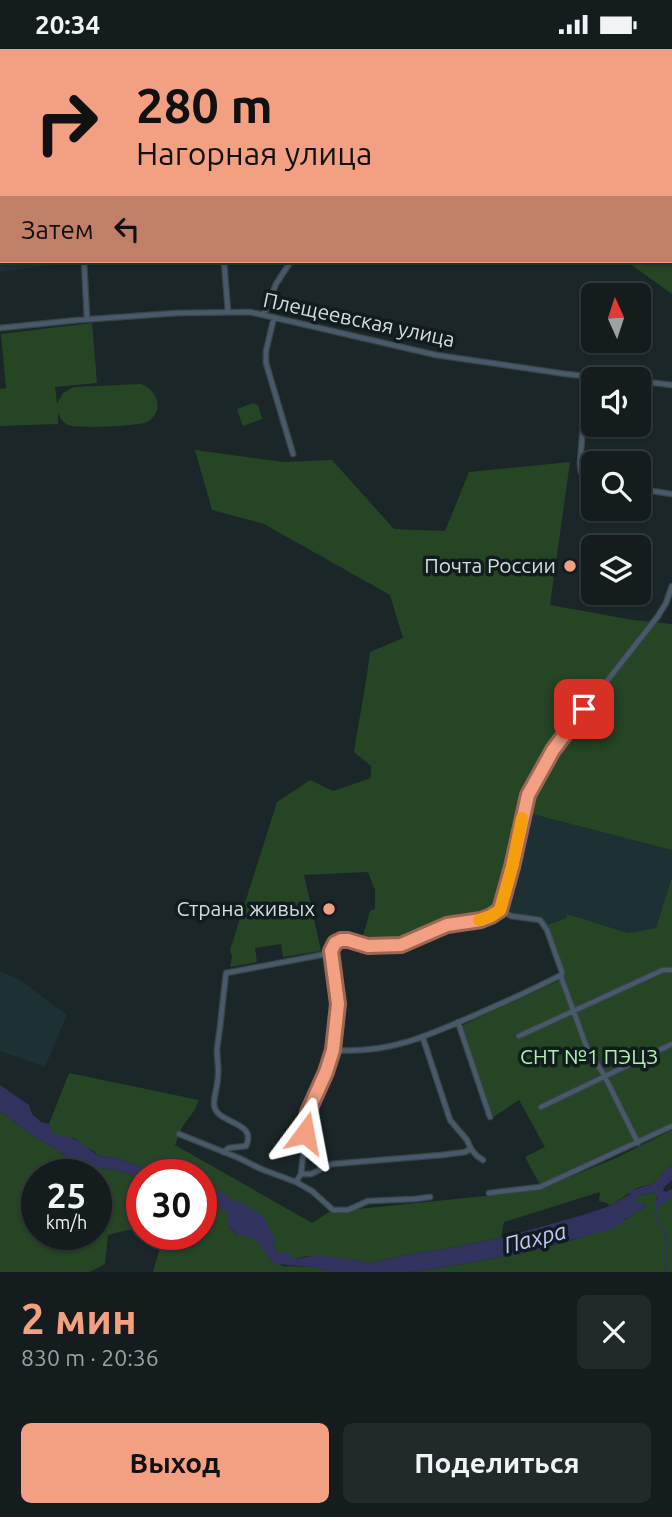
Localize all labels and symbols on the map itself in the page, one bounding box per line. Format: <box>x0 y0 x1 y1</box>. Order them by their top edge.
north arrow <box>581 283 651 353</box>
street label: Плещеевская улица <box>261 287 457 351</box>
place label: Почта России <box>424 553 556 577</box>
marker: Почта России <box>562 558 578 574</box>
pin <box>554 679 614 739</box>
place label: Страна живых <box>176 896 315 920</box>
marker: Страна живых <box>321 901 337 917</box>
park label: СНТ №1 ПЭЦЗ <box>520 1044 658 1068</box>
position arrow <box>268 1096 342 1170</box>
speed limit sign: 30 <box>126 1159 217 1250</box>
water label: Пахра <box>501 1218 569 1257</box>

